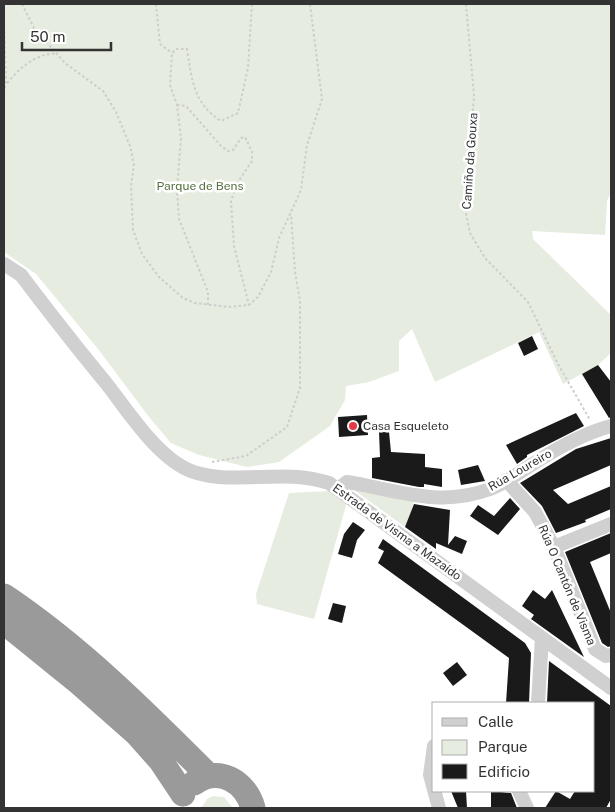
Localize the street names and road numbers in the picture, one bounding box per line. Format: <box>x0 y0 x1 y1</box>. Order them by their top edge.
street label: Camiño da Gouxa <box>460 112 480 210</box>
street label: Rúa Loureiro <box>486 446 554 494</box>
street label: Estrada de Visma a Mazaído <box>330 481 464 583</box>
street label: Rúa O Cantón de Visma <box>535 523 599 647</box>

